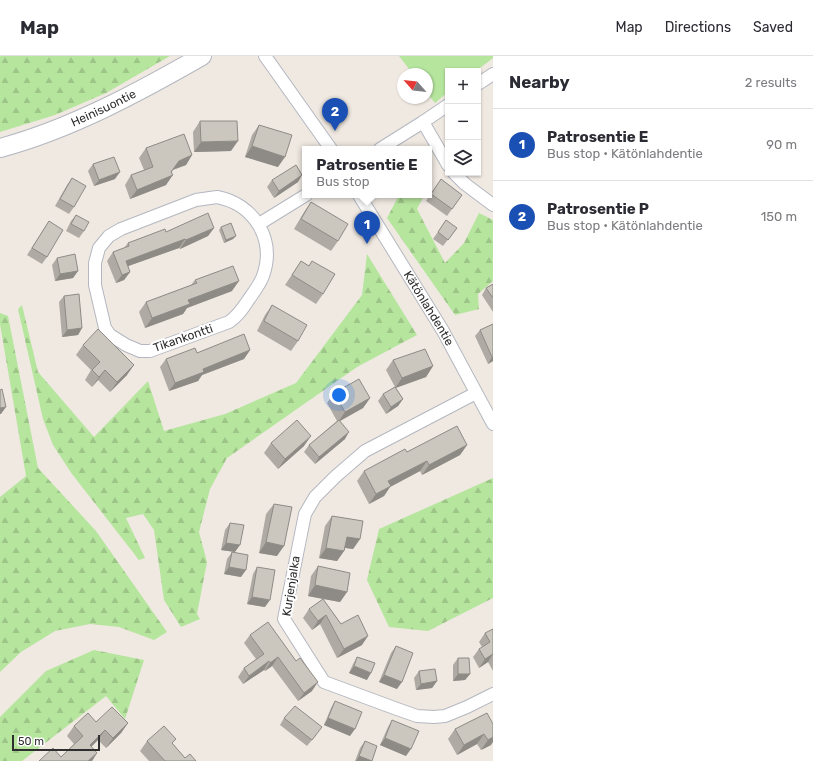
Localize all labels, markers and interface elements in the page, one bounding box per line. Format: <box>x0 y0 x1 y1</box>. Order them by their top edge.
text: Map <box>20 16 59 39</box>
text: Map <box>616 19 643 36</box>
text: Directions <box>665 19 731 36</box>
text: Saved <box>753 19 793 36</box>
north arrow <box>397 68 433 104</box>
map controls <box>445 68 481 176</box>
button: + <box>445 68 481 104</box>
text: Nearby <box>509 72 570 92</box>
text: 2 results <box>745 75 797 90</box>
street label: Heinisuontie <box>69 87 138 129</box>
pin: 2 <box>322 98 348 131</box>
button: − <box>445 104 481 140</box>
text: Patrosentie E <box>547 128 648 146</box>
text: 1 <box>519 137 525 152</box>
text: 90 m <box>766 137 797 152</box>
button: layers <box>445 140 481 176</box>
popup <box>302 146 432 198</box>
text: Bus stop · Kätönlahdentie <box>547 146 703 161</box>
text: Patrosentie E <box>316 156 418 174</box>
text: Bus stop <box>316 174 370 189</box>
text: Patrosentie P <box>547 200 649 218</box>
text: 2 <box>518 209 526 224</box>
text: 150 m <box>761 209 797 224</box>
pin: 1 <box>354 211 380 244</box>
text: Bus stop · Kätönlahdentie <box>547 218 703 233</box>
street label: Kätönlahdentie <box>401 268 457 348</box>
street label: Tikankontti <box>151 321 215 355</box>
your location <box>329 385 349 405</box>
street label: Kurjenjalka <box>279 555 303 617</box>
scale bar <box>12 733 100 752</box>
text: 50 m <box>18 735 44 748</box>

